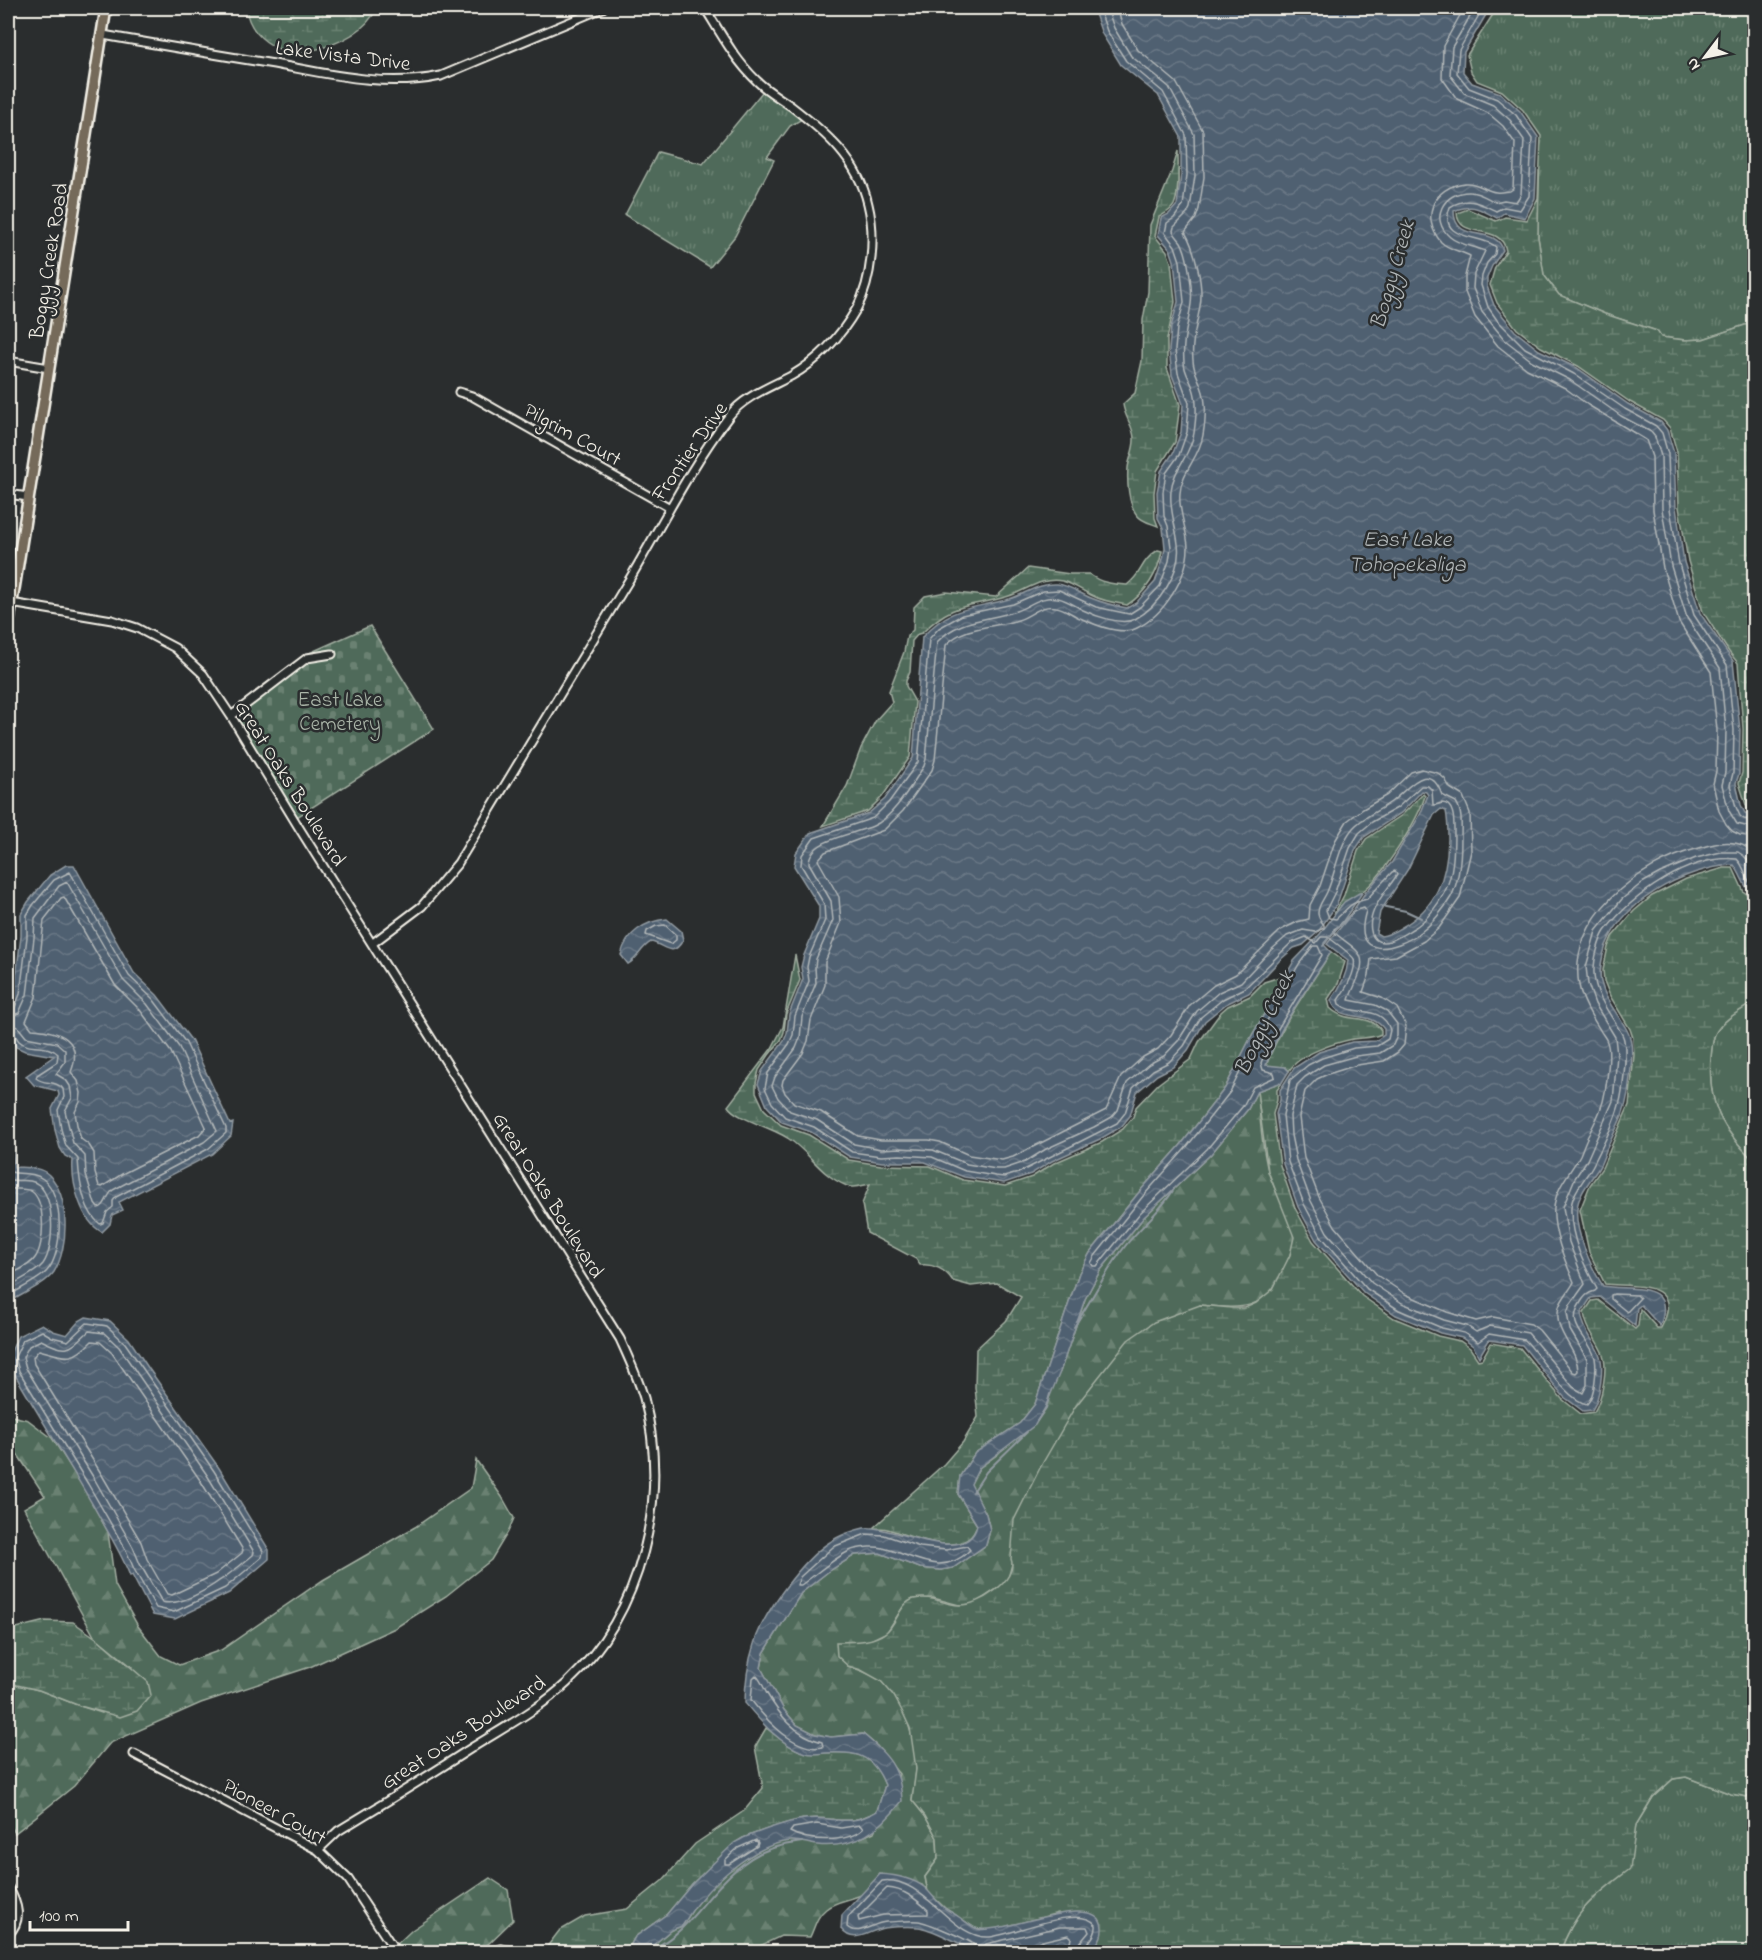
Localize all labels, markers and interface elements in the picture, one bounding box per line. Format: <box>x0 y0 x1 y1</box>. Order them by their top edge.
north arrow <box>1675 27 1735 87</box>
street label: Lake Vista Drive <box>274 34 413 80</box>
text: N <box>1681 53 1707 75</box>
street label: Boggy Creek Road <box>23 181 79 343</box>
water label: Boggy Creek <box>1363 215 1425 333</box>
street label: Frontier Drive <box>645 396 736 509</box>
street label: Pilgrim Court <box>517 397 626 477</box>
water label: East Lake Tohopekaliga <box>1348 525 1467 582</box>
park label: East Lake Cemetery <box>298 686 383 742</box>
street label: Great Oaks Boulevard <box>226 695 353 873</box>
water label: Boggy Creek <box>1228 965 1304 1081</box>
street label: Great Oaks Boulevard <box>484 1107 611 1285</box>
street label: Great Oaks Boulevard <box>376 1669 552 1798</box>
street label: Pioneer Court <box>217 1772 331 1854</box>
scale bar <box>30 1894 128 1932</box>
text: 100 m <box>39 1904 79 1930</box>

